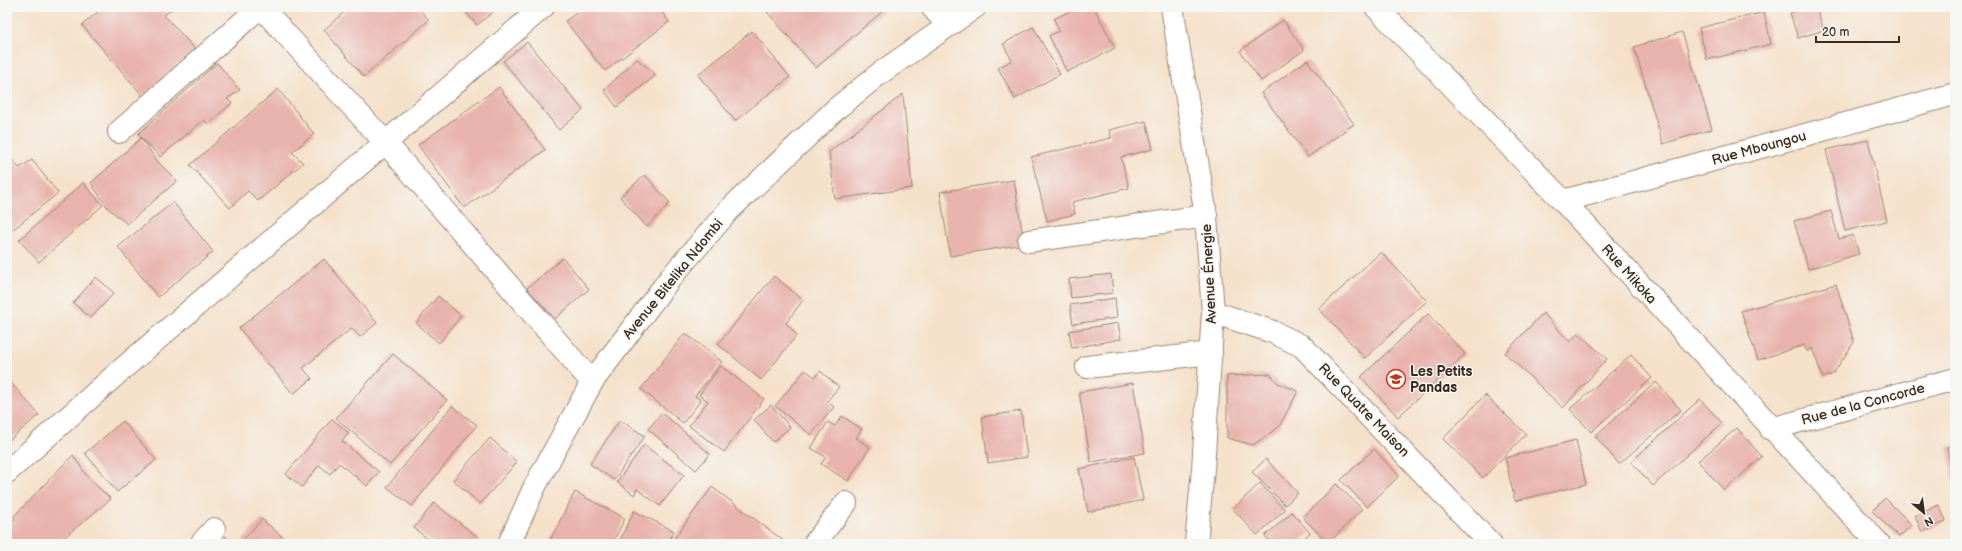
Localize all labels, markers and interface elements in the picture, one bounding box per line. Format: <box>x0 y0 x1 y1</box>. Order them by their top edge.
scale bar <box>1816 18 1899 44</box>
text: 20 m <box>1822 25 1849 40</box>
street label: Rue Mboungou <box>1710 127 1808 169</box>
street label: Avenue Bitelika Ndombi <box>619 215 727 343</box>
street label: Avenue Énergie <box>1197 223 1220 325</box>
street label: Rue Mikoka <box>1598 241 1660 307</box>
street label: Rue Quatre Maison <box>1315 360 1413 460</box>
place label: Les Petits Pandas <box>1410 363 1473 396</box>
school or university icon: Les Petits Pandas <box>1385 368 1407 390</box>
street label: Rue de la Concorde <box>1799 379 1927 429</box>
north arrow <box>1904 493 1944 533</box>
text: N <box>1922 514 1935 529</box>

